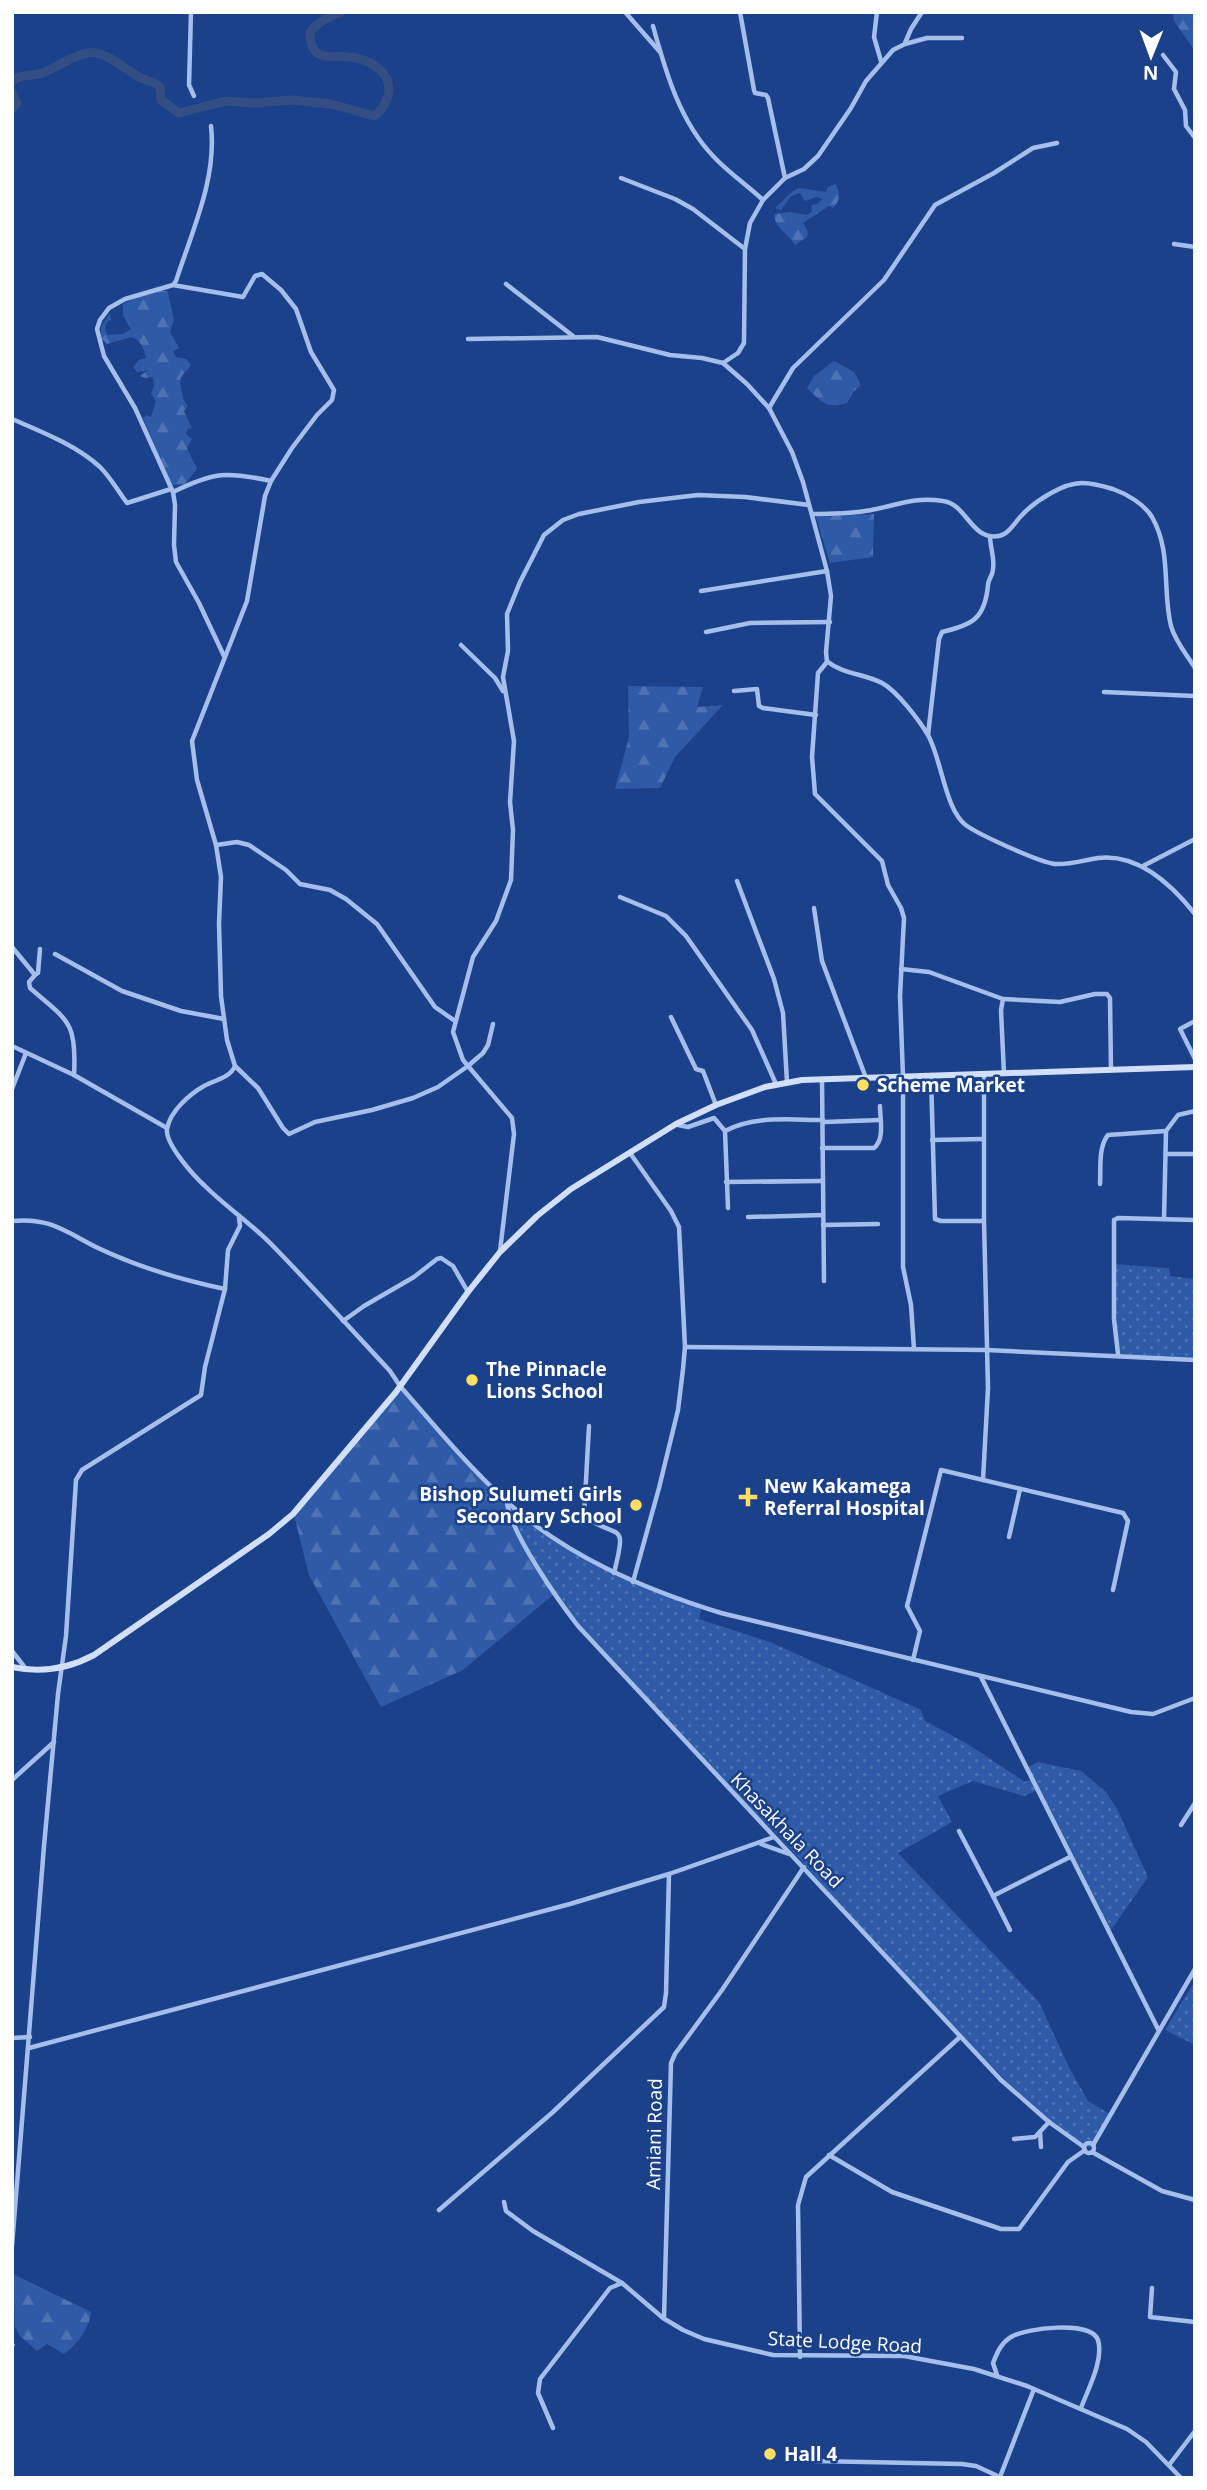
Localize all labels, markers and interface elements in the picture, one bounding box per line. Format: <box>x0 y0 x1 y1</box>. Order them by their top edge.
north arrow <box>1116 21 1186 91</box>
text: N <box>1143 60 1159 86</box>
place label: Scheme Market <box>877 1072 1025 1098</box>
marker: Scheme Market <box>855 1077 871 1093</box>
place label: The Pinnacle Lions School <box>486 1356 607 1404</box>
marker: The Pinnacle Lions School <box>464 1372 480 1388</box>
place label: New Kakamega Referral Hospital <box>764 1473 925 1521</box>
place label: Bishop Sulumeti Girls Secondary School <box>419 1481 622 1529</box>
marker: New Kakamega Referral Hospital <box>738 1487 758 1507</box>
marker: Bishop Sulumeti Girls Secondary School <box>628 1497 644 1513</box>
street label: Khasakhala Road <box>725 1767 849 1893</box>
street label: Amiani Road <box>640 2078 668 2190</box>
street label: State Lodge Road <box>767 2325 923 2359</box>
place label: Hall 4 <box>784 2441 838 2467</box>
marker: Hall 4 <box>762 2446 778 2462</box>

